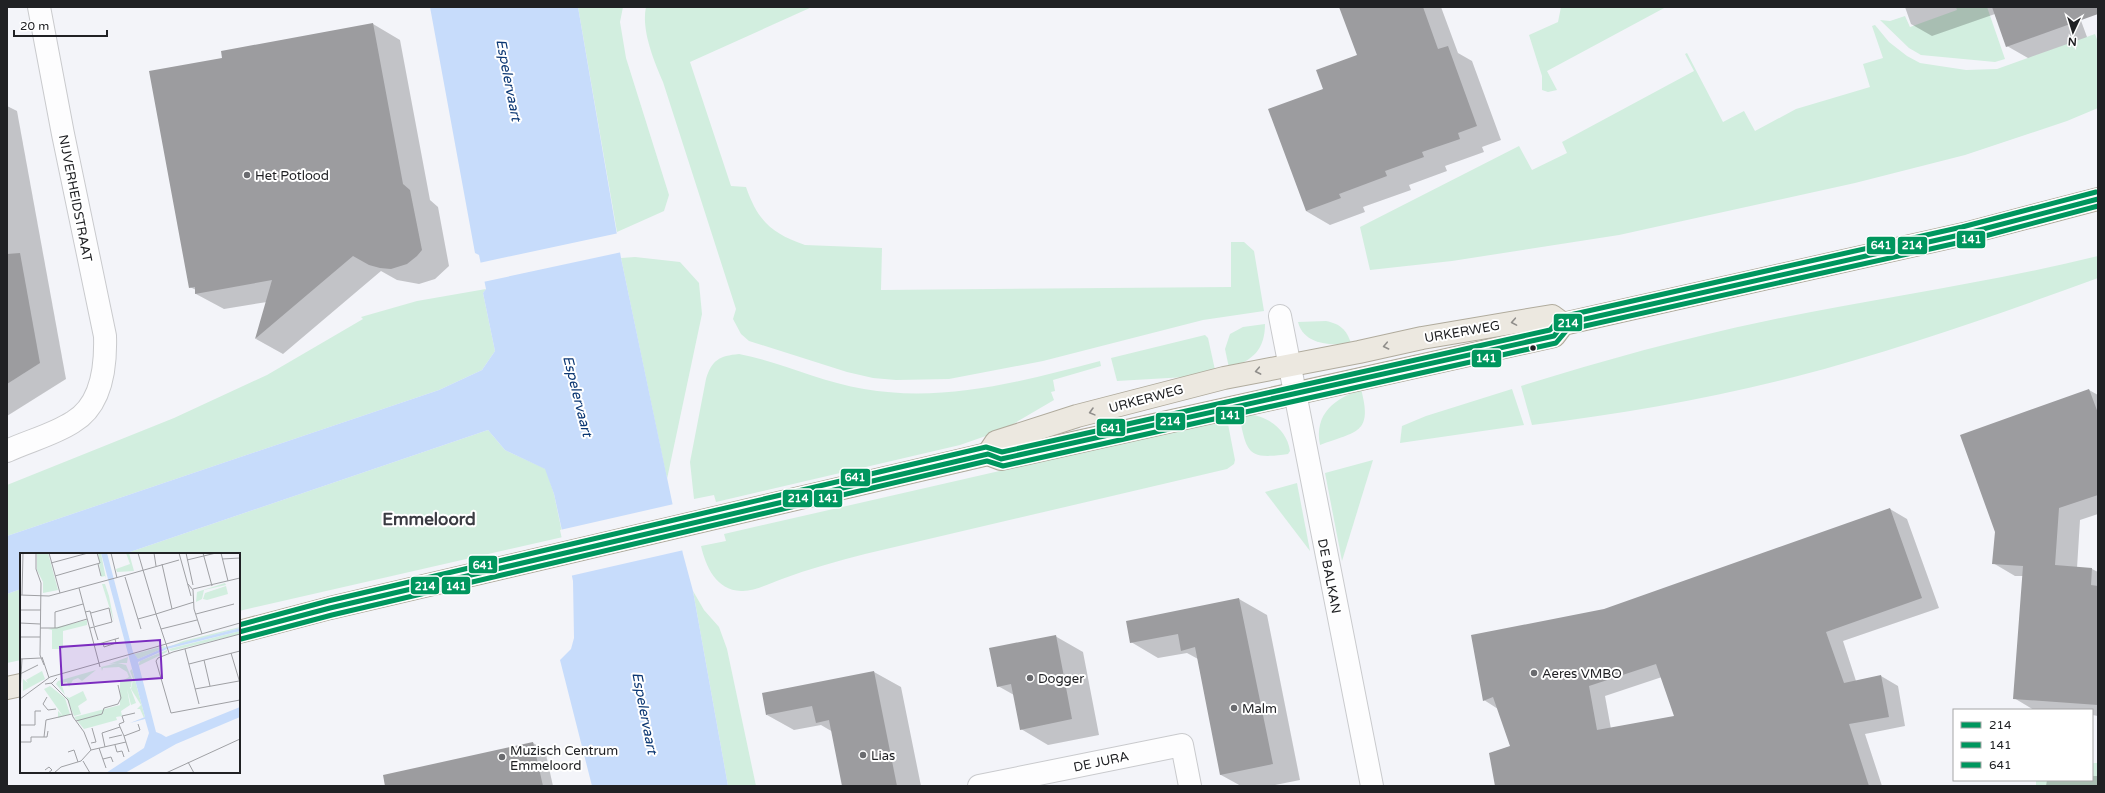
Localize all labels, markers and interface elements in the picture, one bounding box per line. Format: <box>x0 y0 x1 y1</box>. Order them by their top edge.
scale bar <box>14 12 107 38</box>
north arrow <box>2053 12 2093 52</box>
text: 20 m <box>20 19 49 33</box>
text: N <box>2067 35 2077 48</box>
water label: Espelervaart <box>492 38 525 124</box>
street label: NIJVERHEIDSTRAAT <box>55 133 95 263</box>
place label: Het Potlood <box>255 168 329 184</box>
marker: Het Potlood <box>242 170 252 180</box>
line badge: 141 <box>1956 230 1986 249</box>
text: 141 <box>1961 233 1981 246</box>
line badge: 641 <box>1866 236 1896 255</box>
line badge: 214 <box>1897 236 1928 255</box>
text: 641 <box>1871 239 1891 252</box>
text: 214 <box>1902 239 1922 252</box>
line badge: 214 <box>1553 313 1583 332</box>
street label: URKERWEG <box>1423 317 1501 347</box>
one-way arrow <box>1510 317 1517 326</box>
text: 214 <box>1558 317 1578 330</box>
one-way arrow <box>1382 341 1389 349</box>
unlabelled marker <box>1528 343 1538 353</box>
line badge: 141 <box>1471 349 1502 368</box>
text: 141 <box>1476 352 1496 365</box>
water label: Espelervaart <box>559 354 596 440</box>
one-way arrow <box>1255 366 1261 375</box>
street label: URKERWEG <box>1107 381 1185 417</box>
line badge: 141 <box>1215 406 1245 425</box>
one-way arrow <box>1088 408 1095 416</box>
text: 141 <box>1220 409 1240 422</box>
line badge: 214 <box>1155 412 1186 431</box>
text: 214 <box>1160 415 1180 428</box>
line badge: 641 <box>1096 418 1126 437</box>
text: 641 <box>1101 422 1121 435</box>
line badge: 641 <box>840 468 871 487</box>
text: 641 <box>845 471 865 484</box>
line badge: 214 <box>782 489 813 508</box>
line badge: 141 <box>813 489 843 508</box>
text: 214 <box>788 492 808 505</box>
text: 141 <box>818 492 838 505</box>
district label: Emmeloord <box>382 509 476 530</box>
street label: DE BALKAN <box>1314 537 1344 615</box>
inset map <box>20 553 240 773</box>
line badge: 641 <box>468 555 498 574</box>
text: 641 <box>473 559 493 572</box>
line badge: 214 <box>410 576 440 595</box>
line badge: 141 <box>441 576 471 595</box>
text: 214 <box>415 580 435 593</box>
text: 141 <box>446 580 466 593</box>
place label: Aeres VMBO <box>1542 666 1622 682</box>
marker: Aeres VMBO <box>1529 668 1539 678</box>
water label: Espelervaart <box>628 671 661 757</box>
place label: Dogger <box>1038 671 1084 687</box>
marker: Dogger <box>1025 673 1035 683</box>
place label: Malm <box>1242 701 1277 717</box>
marker: Malm <box>1229 703 1239 713</box>
legend <box>1953 709 2093 781</box>
text: 214 <box>1989 718 2012 732</box>
text: 141 <box>1989 738 2012 752</box>
place label: Muzisch Centrum Emmeloord <box>510 743 618 774</box>
place label: Lias <box>871 748 895 764</box>
street label: DE JURA <box>1072 748 1131 776</box>
marker: Lias <box>858 750 868 760</box>
marker: Muzisch Centrum Emmeloord <box>497 752 507 762</box>
text: 641 <box>1989 758 2012 772</box>

